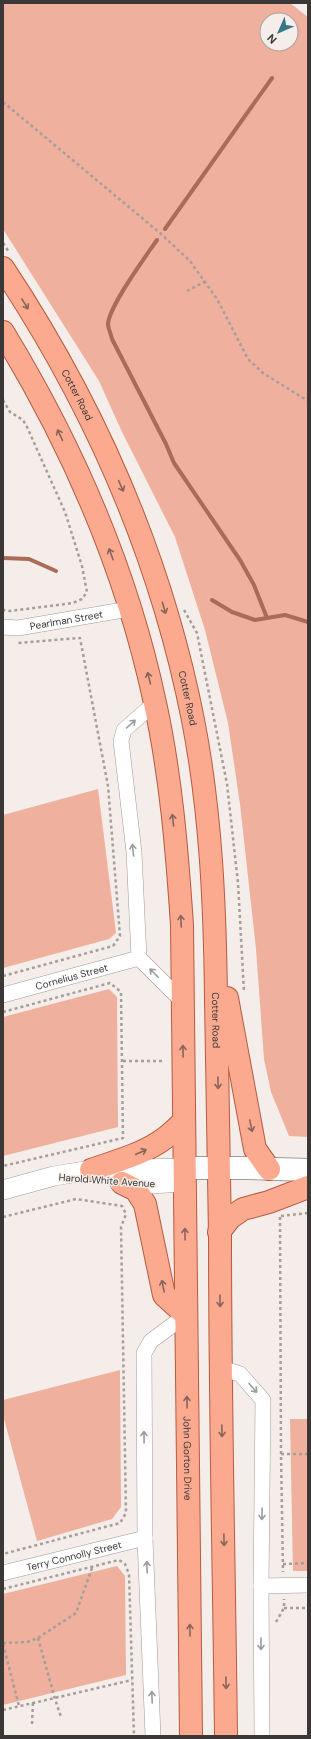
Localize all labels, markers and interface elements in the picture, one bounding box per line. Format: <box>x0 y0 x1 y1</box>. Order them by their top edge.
north arrow <box>259 12 299 52</box>
text: N <box>264 31 280 47</box>
one-way arrow <box>21 298 30 309</box>
street label: Cotter Road <box>58 367 96 423</box>
one-way arrow <box>56 429 63 441</box>
one-way arrow <box>118 479 125 491</box>
one-way arrow <box>107 548 115 560</box>
one-way arrow <box>161 602 169 615</box>
street label: Pearlman Street <box>29 608 104 633</box>
street label: Cotter Road <box>175 669 200 727</box>
one-way arrow <box>144 672 152 685</box>
one-way arrow <box>126 719 136 729</box>
one-way arrow <box>169 814 177 827</box>
one-way arrow <box>130 844 137 857</box>
one-way arrow <box>178 915 185 928</box>
street label: Cornelius Street <box>34 961 109 993</box>
one-way arrow <box>150 968 159 978</box>
street label: Cotter Road <box>209 992 223 1048</box>
one-way arrow <box>179 1045 187 1058</box>
one-way arrow <box>214 1076 222 1089</box>
one-way arrow <box>248 1120 256 1133</box>
one-way arrow <box>135 1147 147 1155</box>
street label: Harold White Avenue <box>58 1171 156 1190</box>
one-way arrow <box>181 1228 189 1241</box>
one-way arrow <box>158 1280 166 1293</box>
one-way arrow <box>217 1294 224 1307</box>
one-way arrow <box>248 1383 257 1393</box>
one-way arrow <box>183 1396 191 1409</box>
street label: John Gorton Drive <box>180 1416 194 1501</box>
one-way arrow <box>218 1424 226 1437</box>
one-way arrow <box>141 1431 148 1444</box>
one-way arrow <box>258 1507 266 1520</box>
one-way arrow <box>220 1533 228 1546</box>
street label: Terry Connolly Street <box>25 1538 123 1574</box>
one-way arrow <box>143 1561 150 1574</box>
one-way arrow <box>186 1624 194 1637</box>
one-way arrow <box>257 1637 265 1650</box>
one-way arrow <box>222 1676 230 1689</box>
one-way arrow <box>148 1691 155 1704</box>

